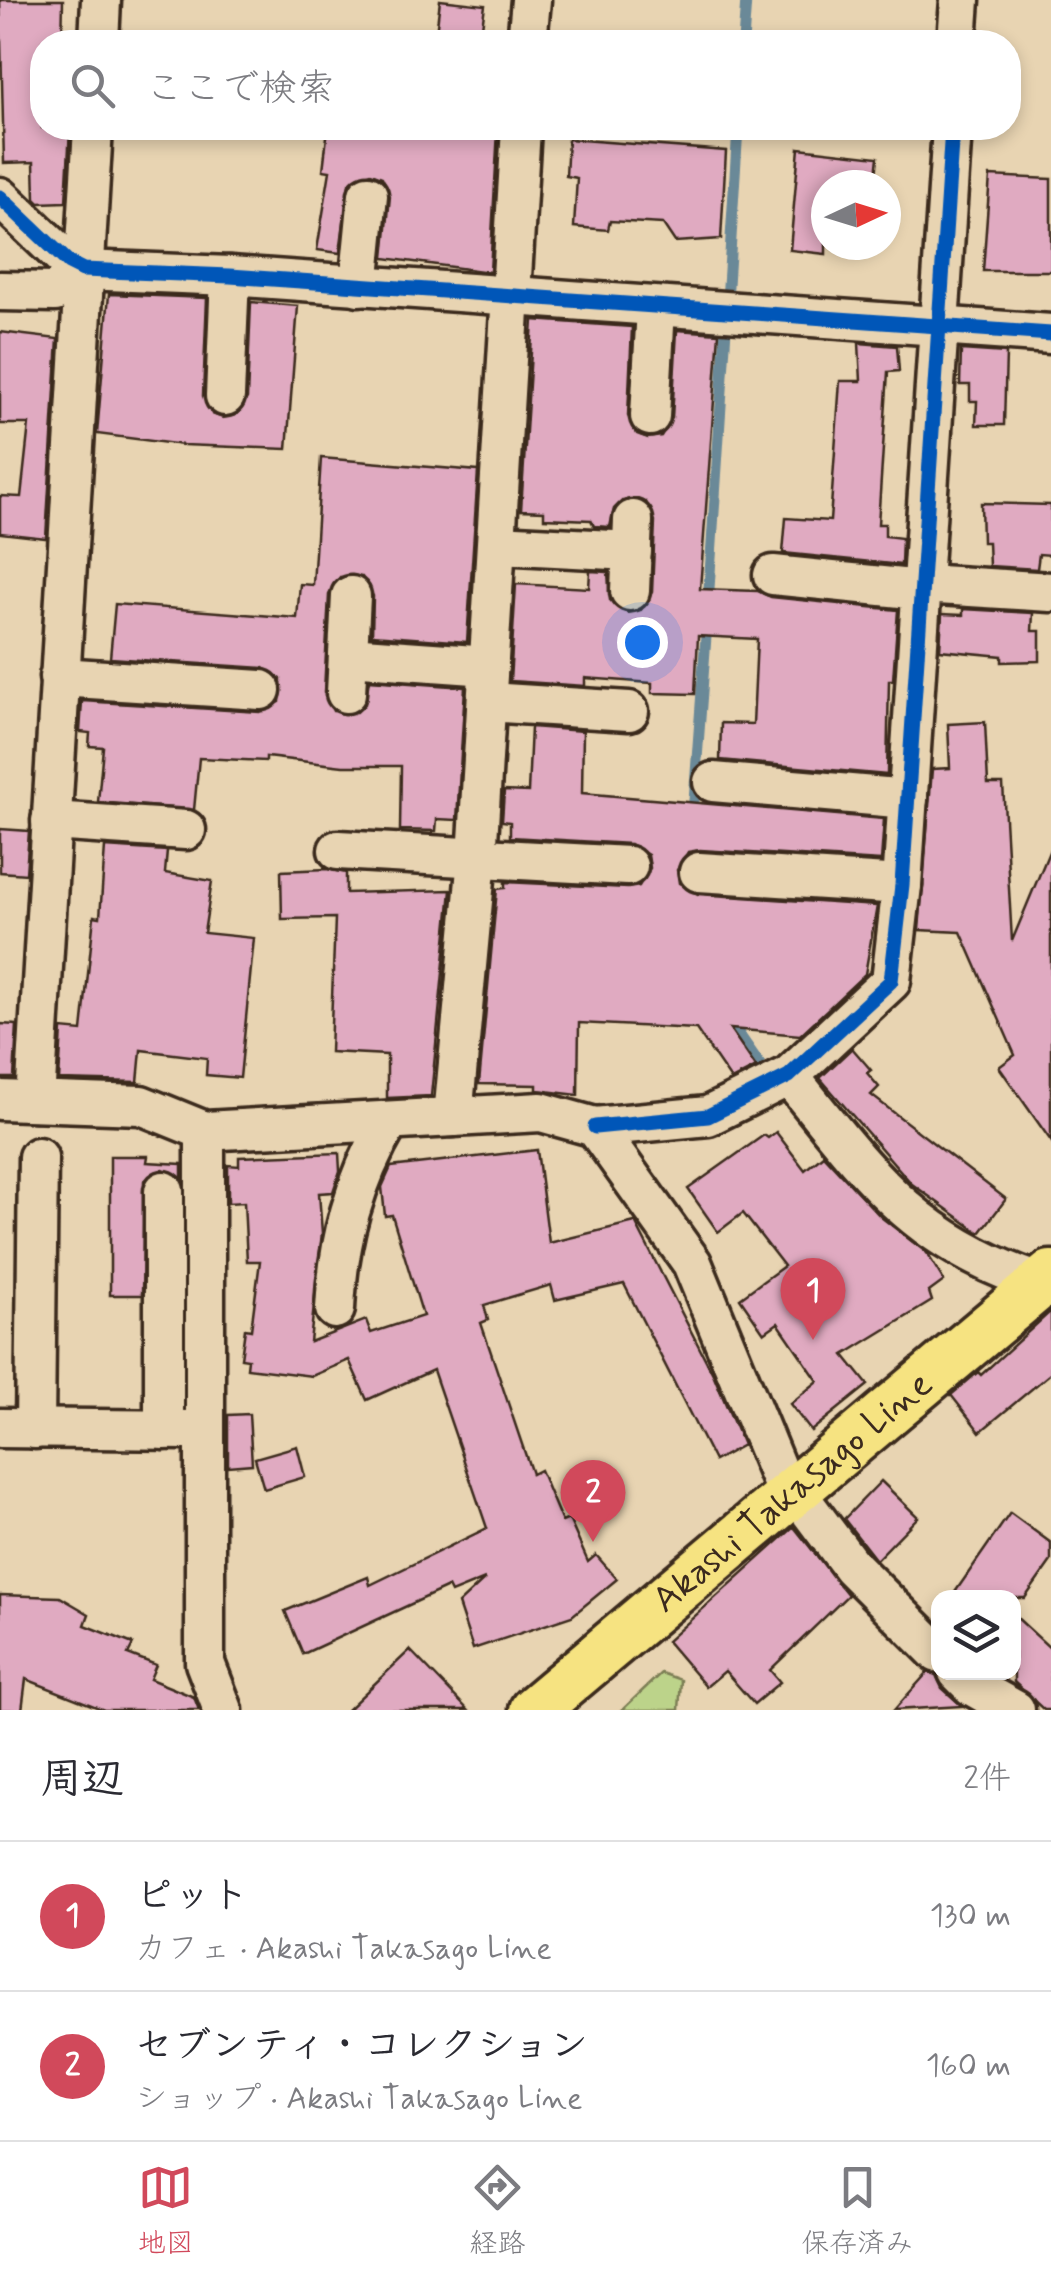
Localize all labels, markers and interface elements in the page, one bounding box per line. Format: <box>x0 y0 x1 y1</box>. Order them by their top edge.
search box <box>30 30 1021 140</box>
icon: search <box>65 58 120 113</box>
text: ここで検索 <box>145 65 335 114</box>
north arrow <box>811 170 901 260</box>
your location <box>617 617 668 668</box>
pin: 1 <box>780 1258 846 1340</box>
street label: Akashi Takasago Line <box>642 1360 943 1624</box>
pin: 2 <box>560 1460 626 1542</box>
map controls <box>931 1590 1021 1680</box>
button: layers <box>931 1590 1021 1680</box>
text: 周辺 <box>40 1753 124 1808</box>
text: 2件 <box>963 1758 1011 1800</box>
text: ピット <box>135 1872 249 1921</box>
text: 1 <box>65 1895 80 1937</box>
text: 130 m <box>930 1895 1011 1937</box>
text: カフェ · Akashi Takasago Line <box>135 1928 552 1970</box>
text: セブンティ・コレクション <box>135 2022 588 2071</box>
text: 2 <box>65 2045 80 2087</box>
text: 160 m <box>926 2045 1011 2087</box>
text: ショップ · Akashi Takasago Line <box>135 2078 583 2120</box>
tab: 地図 <box>138 2160 194 2263</box>
tab: 経路 <box>469 2160 525 2263</box>
tab: 保存済み <box>801 2160 913 2263</box>

